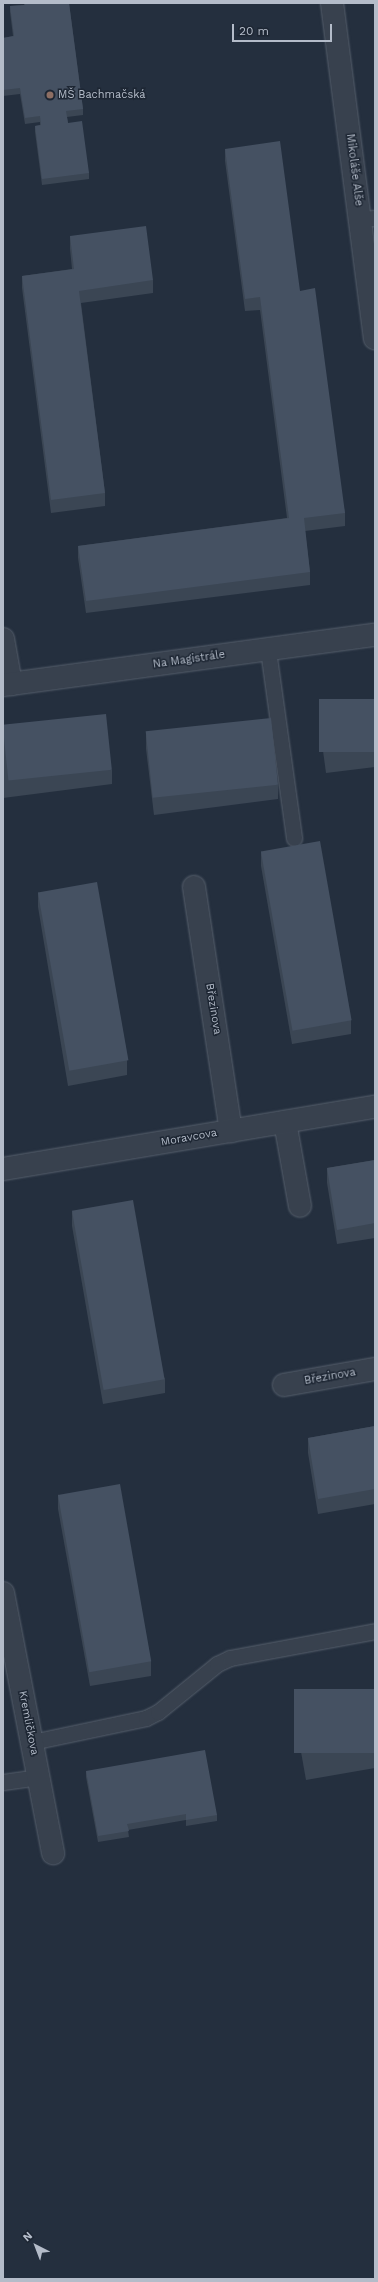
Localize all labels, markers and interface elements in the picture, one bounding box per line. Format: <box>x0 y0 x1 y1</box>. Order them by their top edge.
scale bar <box>234 16 334 42</box>
text: 20 m <box>239 24 269 38</box>
place label: MŠ Bachmačská <box>58 88 146 102</box>
marker: MŠ Bachmačská <box>45 90 55 100</box>
street label: Mikoláše Alše <box>343 133 365 207</box>
street label: Na Magistrále <box>152 648 226 672</box>
street label: Březinova <box>202 982 224 1036</box>
street label: Moravcova <box>160 1127 218 1149</box>
street label: Březinova <box>303 1366 357 1388</box>
street label: Kremličkova <box>15 1690 41 1756</box>
north arrow <box>16 2226 56 2266</box>
text: N <box>20 2229 35 2244</box>

